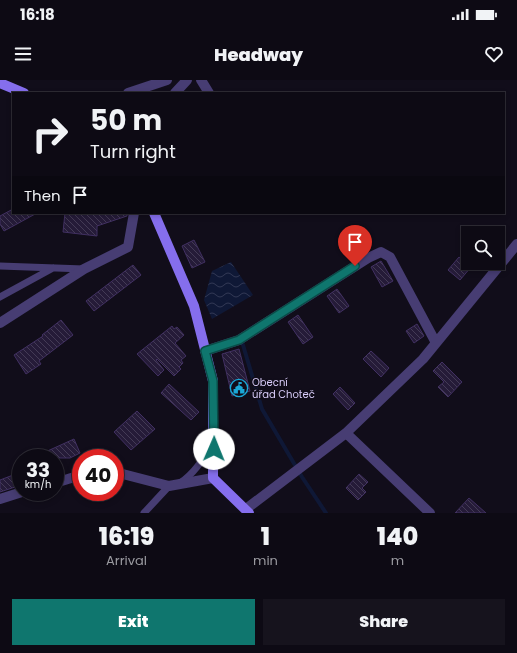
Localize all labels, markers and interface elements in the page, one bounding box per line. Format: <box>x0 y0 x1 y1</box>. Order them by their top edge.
text: 16:18 <box>20 4 55 25</box>
text: Headway <box>214 42 303 67</box>
icon: menu <box>12 43 34 65</box>
icon: heart <box>483 43 505 65</box>
text: 50 m <box>90 101 162 140</box>
icon: right <box>24 108 76 160</box>
text: Turn right <box>90 139 176 164</box>
icon: arrive <box>69 184 91 206</box>
text: Then <box>24 185 61 206</box>
pin <box>338 225 372 266</box>
map controls <box>461 226 505 270</box>
button: search <box>461 226 505 270</box>
icon: arrive <box>344 231 366 253</box>
place label: Obecní úřad Choteč <box>252 375 315 402</box>
public building icon: Obecní úřad Choteč <box>229 378 249 398</box>
position arrow <box>193 428 235 470</box>
speed limit sign: 40 <box>72 449 124 501</box>
text: 33 <box>26 456 50 484</box>
text: km/h <box>25 477 51 492</box>
text: 16:19 <box>99 520 154 553</box>
text: 1 <box>261 520 270 553</box>
text: 140 <box>377 520 418 553</box>
text: Arrival <box>106 551 147 570</box>
text: min <box>253 551 278 570</box>
text: m <box>391 551 404 570</box>
button: Exit <box>12 599 255 645</box>
button: Share <box>263 599 505 645</box>

